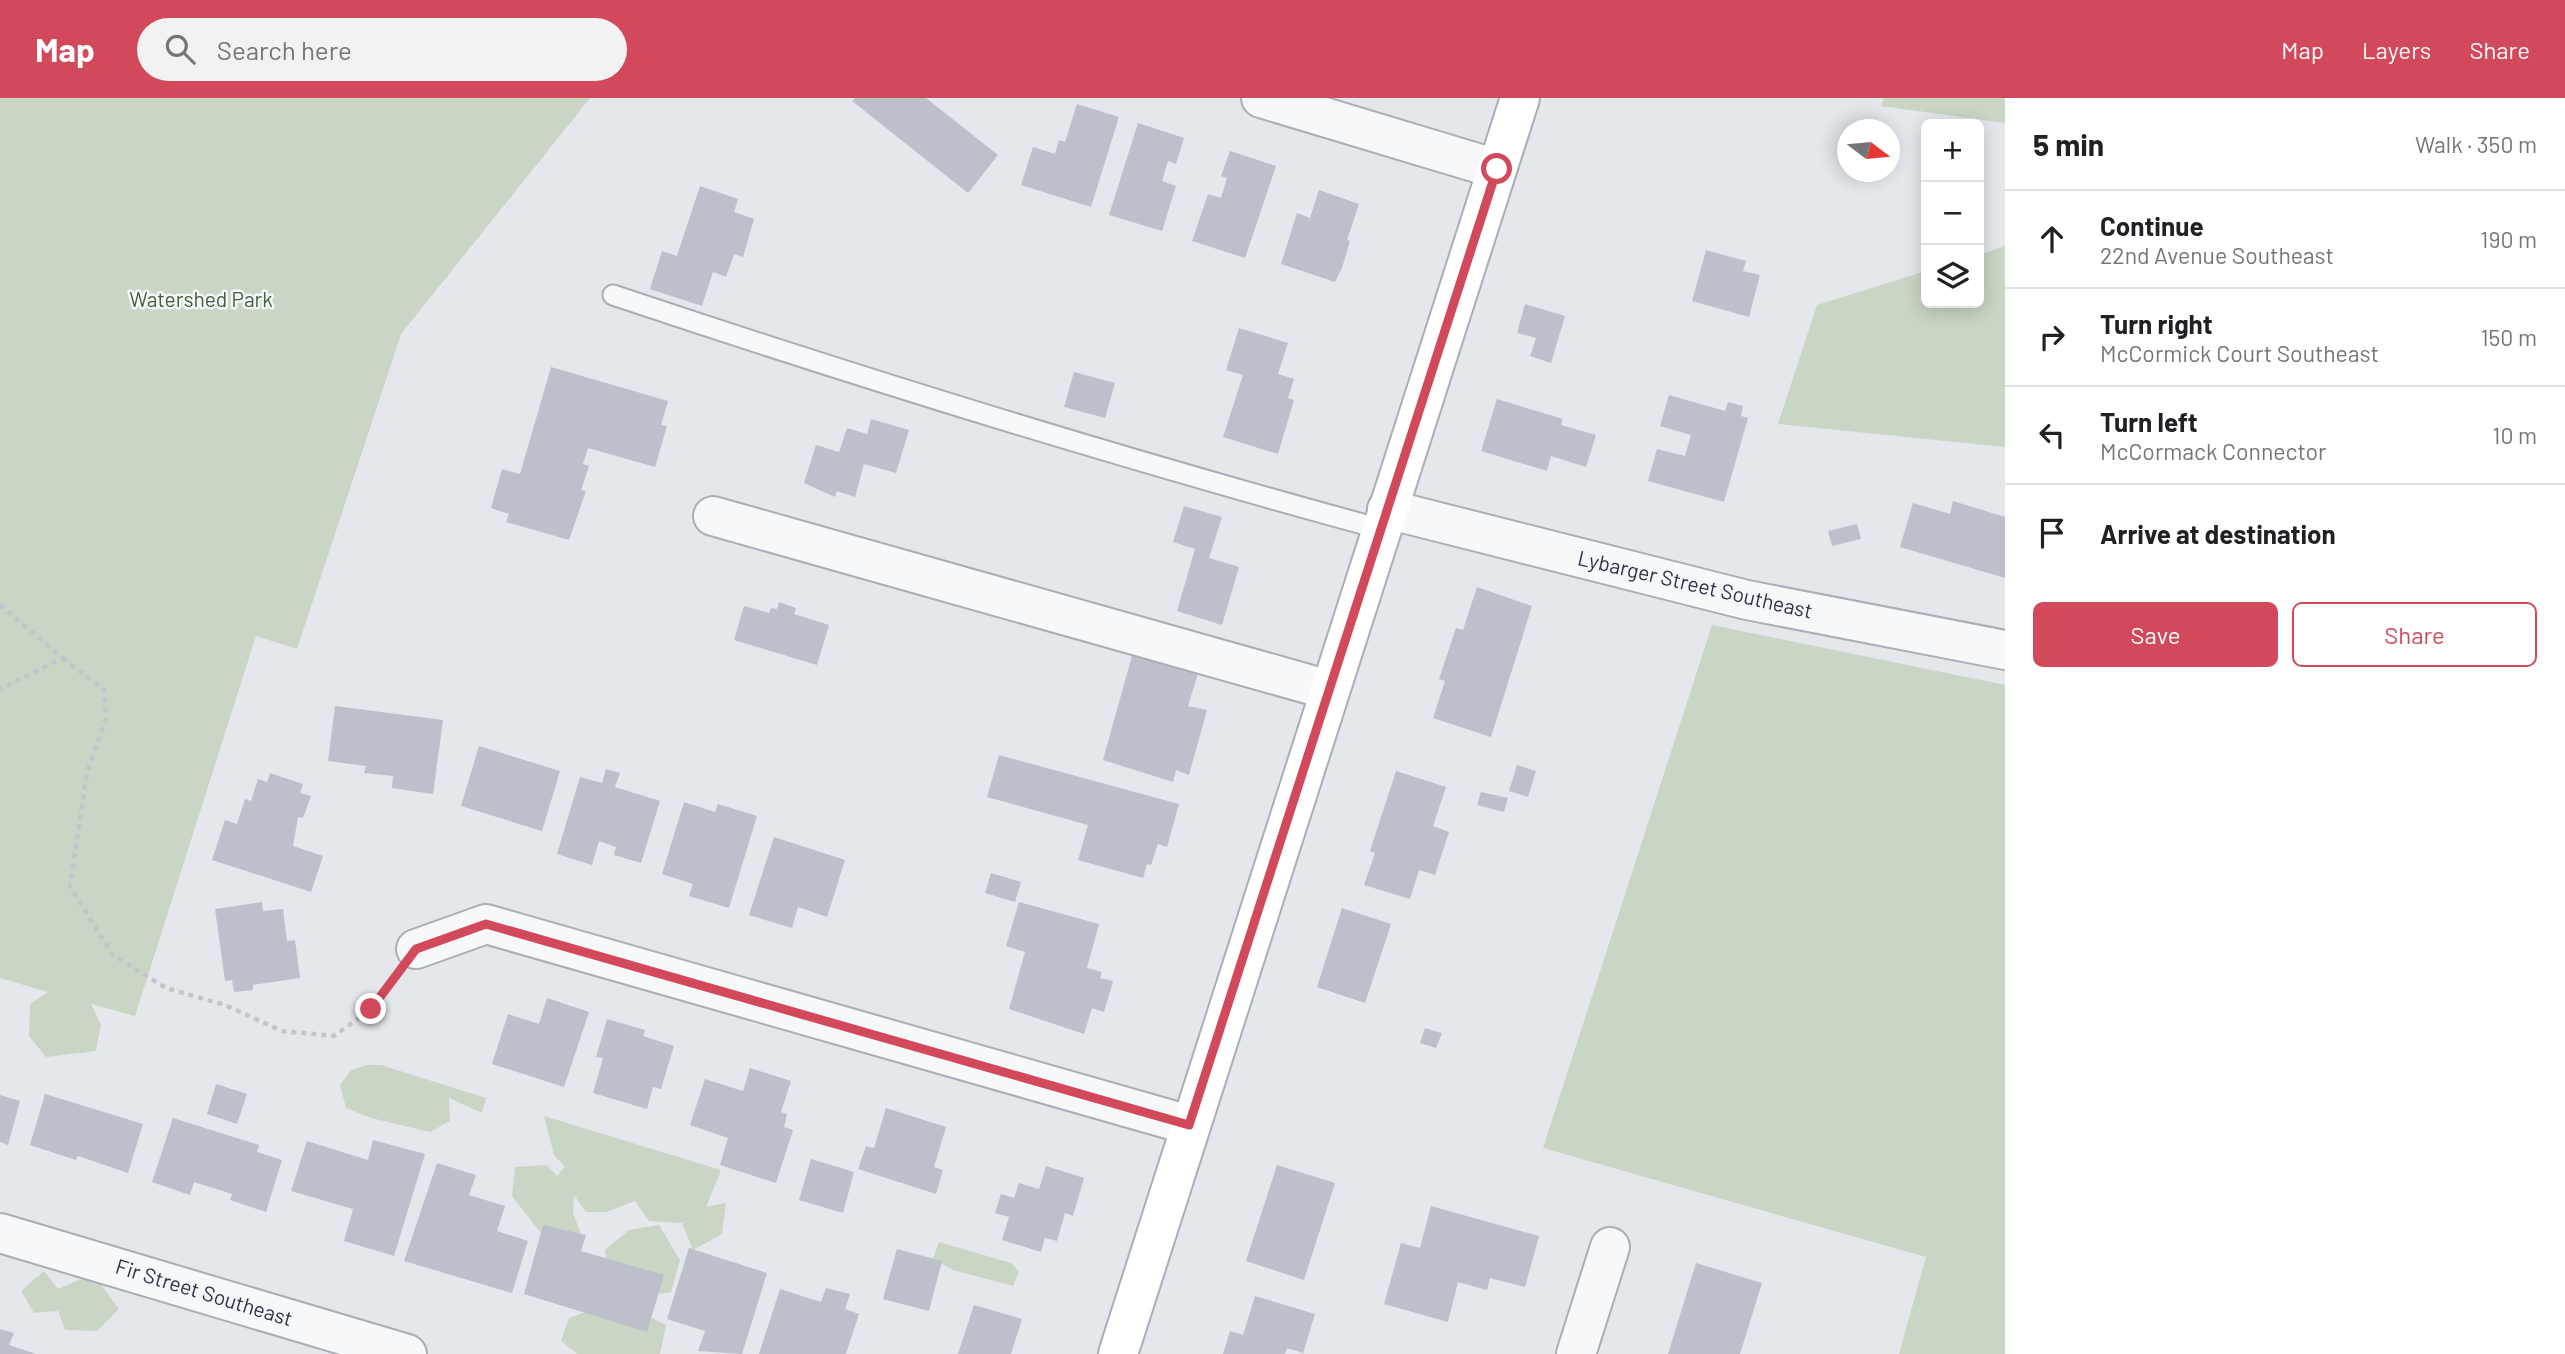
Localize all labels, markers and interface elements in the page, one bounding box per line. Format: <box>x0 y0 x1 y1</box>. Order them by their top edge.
search box <box>137 18 627 81</box>
text: Map <box>35 29 95 69</box>
icon: search <box>161 30 199 68</box>
text: Search here <box>217 34 352 65</box>
text: Map <box>2281 35 2324 64</box>
text: Layers <box>2362 35 2431 64</box>
text: Share <box>2469 35 2530 64</box>
north arrow <box>1837 119 1900 182</box>
map controls <box>1921 119 1984 308</box>
button: + <box>1921 119 1984 182</box>
text: 5 min <box>2033 126 2104 162</box>
text: Walk · 350 m <box>2415 130 2537 158</box>
route start <box>1481 153 1512 184</box>
button: − <box>1921 182 1984 245</box>
text: Continue <box>2100 210 2204 241</box>
icon: ahead <box>2033 220 2071 258</box>
text: 190 m <box>2480 225 2537 253</box>
text: 22nd Avenue Southeast <box>2100 241 2334 269</box>
button: layers <box>1921 245 1984 308</box>
park label: Watershed Park <box>129 286 273 311</box>
text: Turn right <box>2100 308 2213 339</box>
icon: right <box>2033 318 2071 356</box>
text: 150 m <box>2481 323 2537 351</box>
text: McCormick Court Southeast <box>2100 339 2379 367</box>
text: Turn left <box>2100 406 2198 437</box>
icon: left <box>2033 416 2071 454</box>
text: 10 m <box>2492 421 2537 449</box>
text: McCormack Connector <box>2100 437 2326 465</box>
icon: arrive <box>2033 514 2071 552</box>
text: Arrive at destination <box>2100 518 2336 549</box>
street label: Lybarger Street Southeast <box>1576 544 1815 623</box>
button: Save <box>2033 602 2278 667</box>
button: Share <box>2292 602 2537 667</box>
route end <box>355 993 386 1024</box>
street label: Fir Street Southeast <box>113 1253 296 1330</box>

